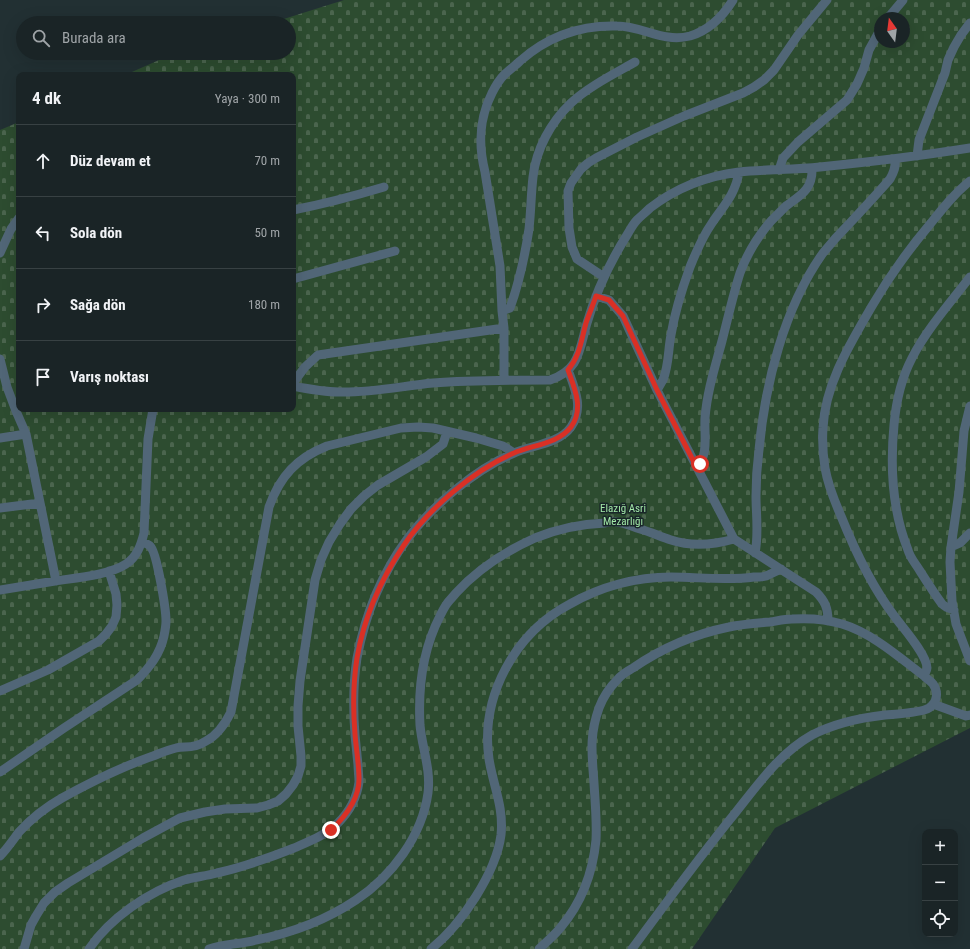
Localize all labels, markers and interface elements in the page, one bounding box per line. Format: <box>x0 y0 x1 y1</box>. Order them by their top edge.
north arrow <box>874 12 910 48</box>
search box <box>16 16 296 60</box>
icon: search <box>30 27 52 49</box>
text: Burada ara <box>62 29 126 47</box>
text: 4 dk <box>32 88 61 108</box>
text: Yaya · 300 m <box>215 91 280 106</box>
icon: ahead <box>32 150 54 172</box>
text: Düz devam et <box>70 152 151 170</box>
text: 70 m <box>254 153 280 168</box>
icon: left <box>32 222 54 244</box>
text: Sola dön <box>70 224 122 242</box>
text: 50 m <box>254 225 280 240</box>
icon: right <box>32 294 54 316</box>
text: Sağa dön <box>70 296 126 314</box>
text: 180 m <box>248 297 280 312</box>
icon: arrive <box>32 366 54 388</box>
text: Varış noktası <box>70 368 149 386</box>
route start <box>691 455 709 473</box>
park label: Elazığ Asri Mezarlığı <box>600 502 646 528</box>
route end <box>322 821 340 839</box>
map controls <box>922 829 958 937</box>
button: + <box>922 829 958 865</box>
button: − <box>922 865 958 901</box>
button: locate <box>922 901 958 937</box>

